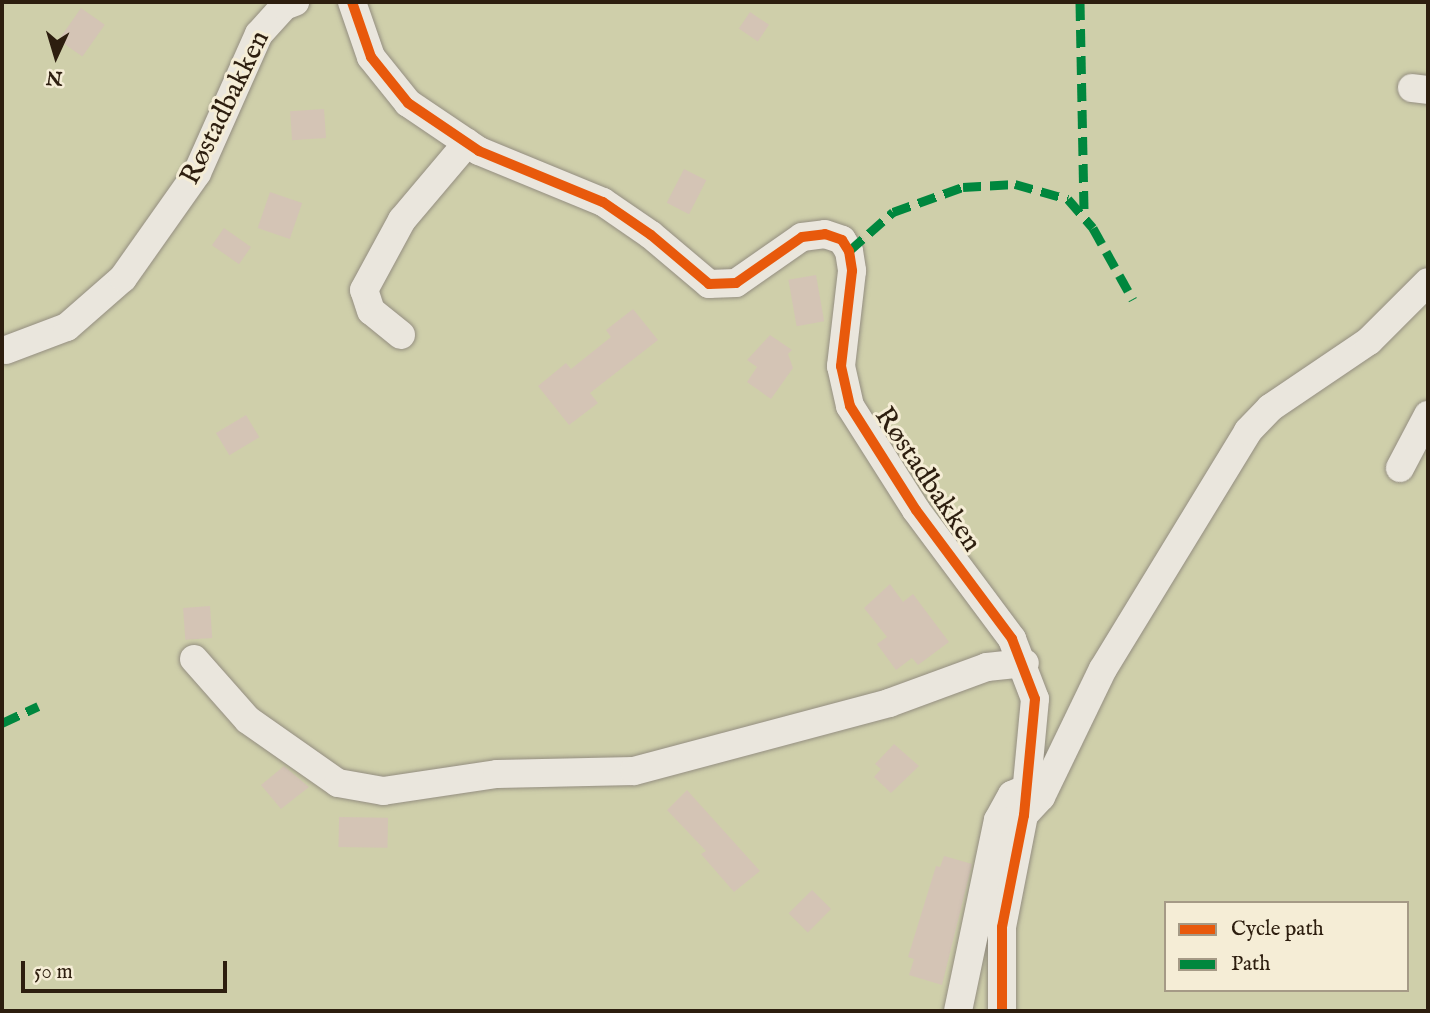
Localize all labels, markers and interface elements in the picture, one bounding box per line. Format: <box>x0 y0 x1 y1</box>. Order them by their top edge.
north arrow <box>21 21 91 91</box>
street label: Røstadbakken <box>174 25 278 191</box>
text: N <box>45 64 64 89</box>
street label: Røstadbakken <box>866 401 988 559</box>
legend <box>1164 901 1409 992</box>
text: Cycle path <box>1231 916 1324 943</box>
scale bar <box>24 946 231 990</box>
text: Path <box>1231 951 1270 978</box>
text: 50 m <box>34 959 73 986</box>

